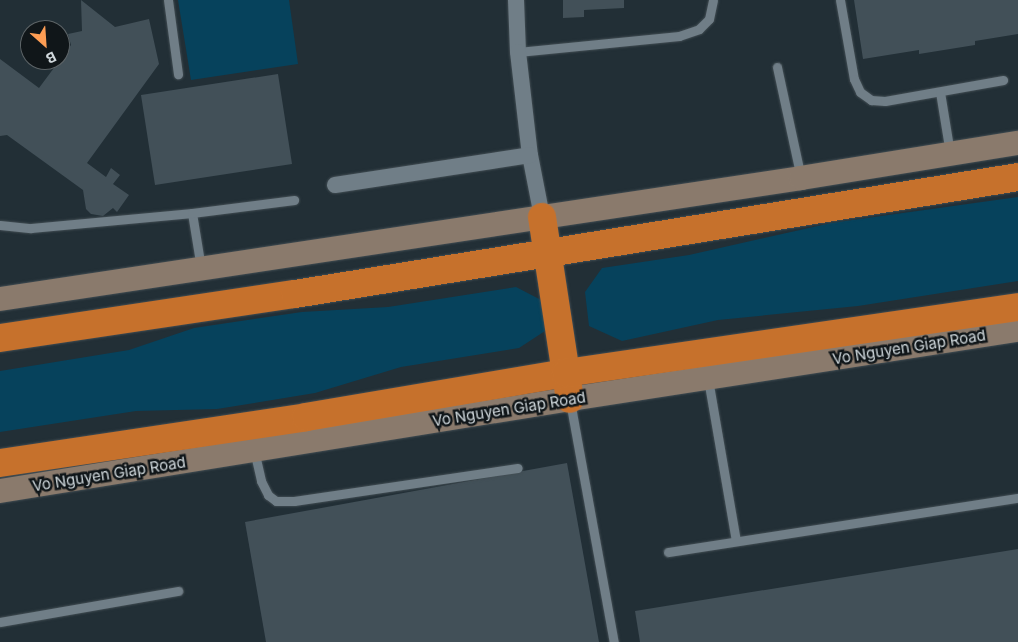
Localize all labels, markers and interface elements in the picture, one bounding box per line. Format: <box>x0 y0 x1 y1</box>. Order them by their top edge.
north arrow <box>20 20 70 70</box>
text: B <box>43 48 59 68</box>
street label: Vo Nguyen Giap Road <box>831 326 987 368</box>
street label: Vo Nguyen Giap Road <box>431 388 587 430</box>
street label: Vo Nguyen Giap Road <box>31 453 187 495</box>

